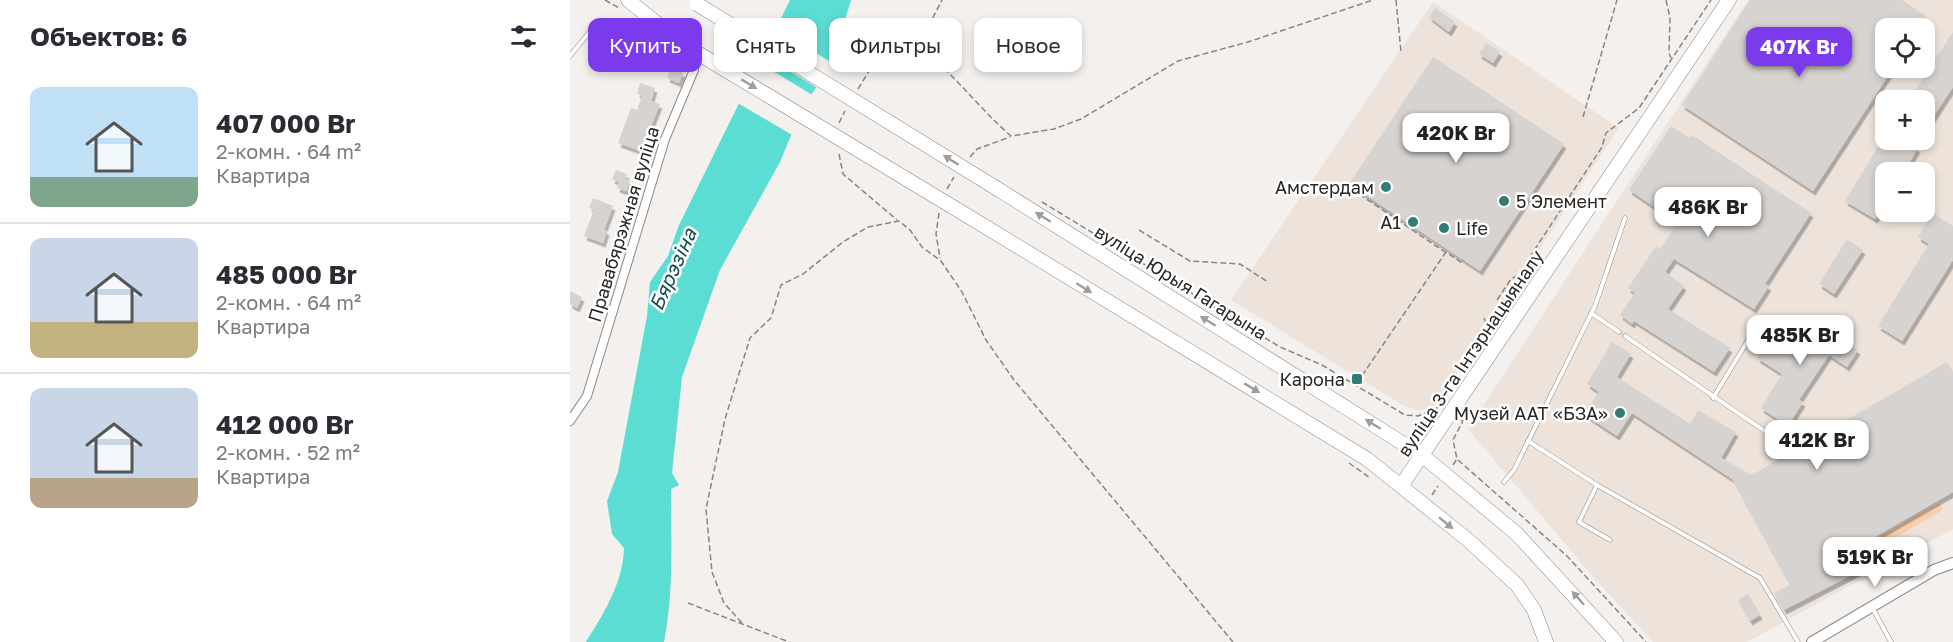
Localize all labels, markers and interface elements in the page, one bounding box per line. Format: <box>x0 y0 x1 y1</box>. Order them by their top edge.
chip: Купить <box>588 18 702 72</box>
chip: Снять <box>714 18 817 72</box>
chip: Фильтры <box>829 18 962 72</box>
chip: Новое <box>974 18 1082 72</box>
map controls <box>1875 18 1935 222</box>
button: locate <box>1875 18 1935 78</box>
icon: filters <box>507 20 540 53</box>
text: Объектов: 6 <box>30 21 188 52</box>
pin: 407K Br <box>1744 27 1854 78</box>
text: 407K Br <box>1760 34 1838 58</box>
one-way arrow <box>741 78 757 89</box>
button: + <box>1875 90 1935 150</box>
text: 407 000 Br <box>216 108 356 139</box>
icon: home <box>78 111 150 183</box>
pin: 420K Br <box>1401 113 1511 164</box>
text: 420K Br <box>1416 120 1496 144</box>
street label: Правабярэжная вуліца <box>583 124 663 324</box>
text: 2-комн. · 64 m² <box>216 139 361 163</box>
one-way arrow <box>943 155 959 166</box>
button: − <box>1875 162 1935 222</box>
text: Квартира <box>216 163 310 187</box>
place label: Амстердам <box>1275 176 1374 198</box>
marker: Амстердам <box>1379 180 1393 194</box>
pin: 486K Br <box>1653 187 1763 238</box>
place label: 5 Элемент <box>1516 190 1607 212</box>
marker: 5 Элемент <box>1497 194 1511 208</box>
text: 486K Br <box>1668 194 1748 218</box>
one-way arrow <box>1035 211 1051 222</box>
place label: A1 <box>1380 211 1401 233</box>
marker: A1 <box>1406 215 1420 229</box>
place label: Life <box>1456 217 1488 239</box>
street label: вуліца Юрыя Гагарына <box>1091 220 1271 344</box>
marker: Life <box>1437 221 1451 235</box>
water label: Бярэзіна <box>643 224 701 314</box>
street label: вуліца 3-га Інтэрнацыяналу <box>1393 246 1547 460</box>
text: 485 000 Br <box>216 259 357 290</box>
icon: home <box>78 262 150 334</box>
one-way arrow <box>1076 283 1092 294</box>
text: 2-комн. · 64 m² <box>216 290 361 314</box>
text: Квартира <box>216 314 310 338</box>
one-way arrow <box>1200 315 1216 326</box>
pin: 485K Br <box>1745 315 1855 366</box>
text: 485K Br <box>1761 322 1839 346</box>
place label: Карона <box>1279 368 1345 390</box>
marker: Карона <box>1350 372 1364 386</box>
one-way arrow <box>1244 383 1260 394</box>
place label: Музей ААТ «БЗА» <box>1454 402 1608 424</box>
marker: Музей ААТ «БЗА» <box>1613 406 1627 420</box>
text: 412 000 Br <box>216 409 354 440</box>
icon: home <box>78 412 150 484</box>
one-way arrow <box>1365 419 1381 430</box>
pin: 412K Br <box>1762 420 1872 471</box>
text: 412K Br <box>1779 427 1855 451</box>
text: 2-комн. · 52 m² <box>216 440 360 464</box>
text: Квартира <box>216 464 310 488</box>
one-way arrow <box>1438 516 1454 529</box>
pin: 519K Br <box>1820 537 1930 588</box>
text: 519K Br <box>1837 544 1913 568</box>
one-way arrow <box>1572 591 1585 606</box>

